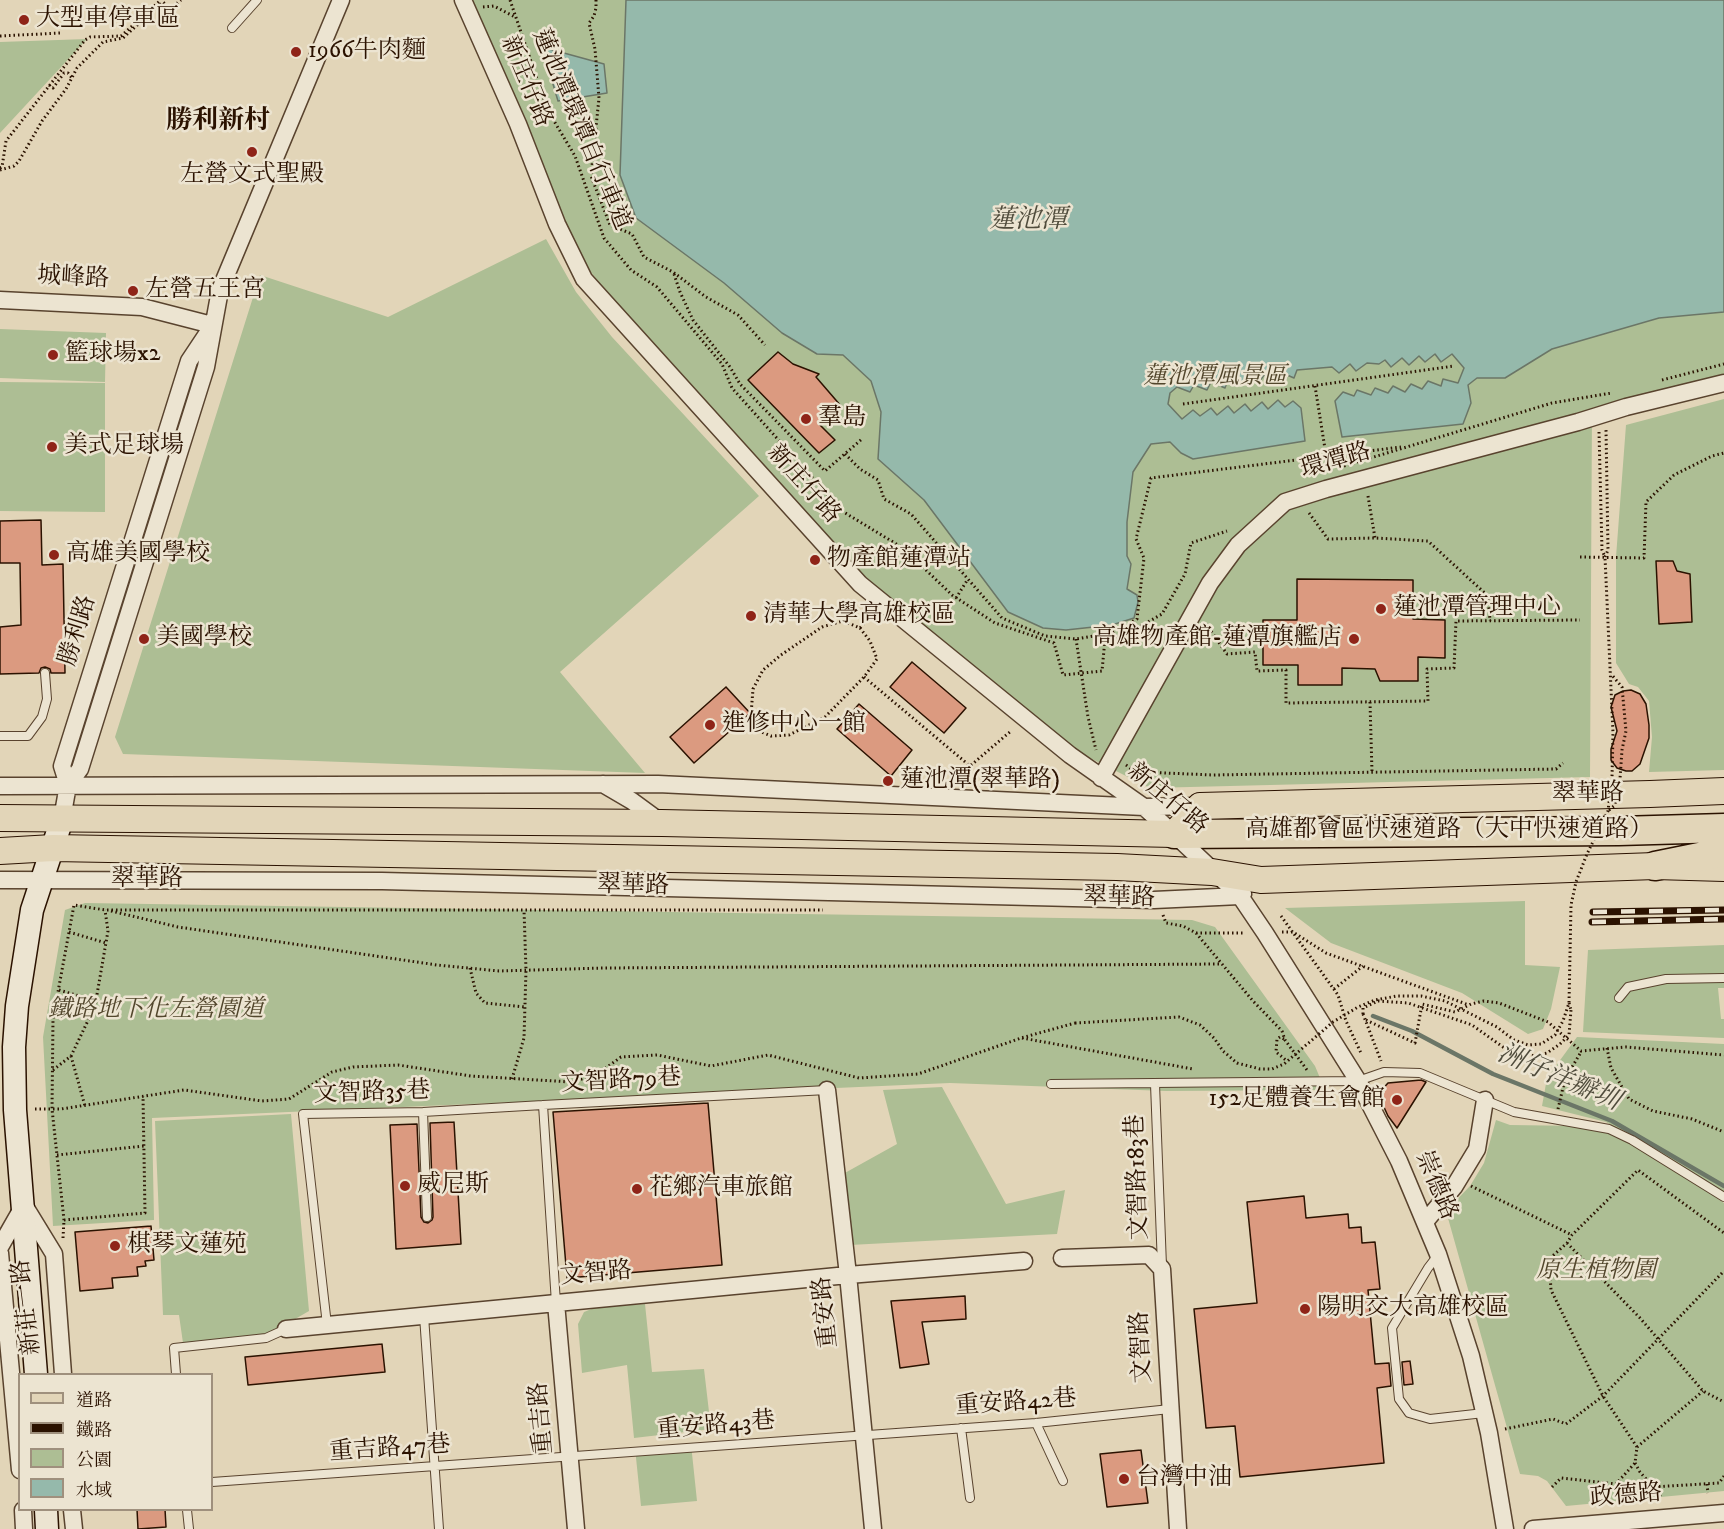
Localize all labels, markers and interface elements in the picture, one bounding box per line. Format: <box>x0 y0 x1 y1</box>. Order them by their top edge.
place label: 大型車停車區 <box>36 6 180 34</box>
marker: 大型車停車區 <box>17 13 31 27</box>
street label: 蓮池潭環潭自行車道 <box>525 25 635 235</box>
street label: 新庄仔路 <box>493 32 557 132</box>
place label: 1966牛肉麵 <box>308 38 426 66</box>
marker: 1966牛肉麵 <box>289 45 303 59</box>
district label: 勝利新村 <box>166 107 270 139</box>
marker: 左營文式聖殿 <box>245 145 259 159</box>
place label: 左營文式聖殿 <box>180 162 324 190</box>
water label: 蓮池潭 <box>989 206 1067 238</box>
street label: 城峰路 <box>36 263 110 295</box>
place label: 左營五王宮 <box>145 277 265 305</box>
marker: 左營五王宮 <box>126 284 140 298</box>
place label: 籃球場x2 <box>65 341 161 369</box>
marker: 籃球場x2 <box>46 348 60 362</box>
park label: 蓮池潭風景區 <box>1143 364 1287 392</box>
place label: 羣島 <box>818 405 866 433</box>
marker: 羣島 <box>799 412 813 426</box>
place label: 美式足球場 <box>64 433 184 461</box>
street label: 環潭路 <box>1297 438 1375 486</box>
marker: 美式足球場 <box>45 440 59 454</box>
street label: 新庄仔路 <box>760 440 846 530</box>
place label: 高雄美國學校 <box>66 541 210 569</box>
place label: 物產館蓮潭站 <box>827 546 971 574</box>
marker: 高雄美國學校 <box>47 548 61 562</box>
marker: 物產館蓮潭站 <box>808 553 822 567</box>
street label: 勝利路 <box>55 592 103 670</box>
place label: 蓮池潭管理中心 <box>1393 595 1561 623</box>
place label: 清華大學高雄校區 <box>763 602 955 630</box>
marker: 蓮池潭管理中心 <box>1374 602 1388 616</box>
marker: 清華大學高雄校區 <box>744 609 758 623</box>
place label: 美國學校 <box>156 625 252 653</box>
place label: 高雄物產館-蓮潭旗艦店 <box>1092 625 1342 653</box>
marker: 美國學校 <box>137 632 151 646</box>
marker: 高雄物產館-蓮潭旗艦店 <box>1347 632 1361 646</box>
place label: 進修中心一館 <box>722 711 866 739</box>
marker: 進修中心一館 <box>703 718 717 732</box>
street label: 新庄仔路 <box>1121 758 1213 842</box>
place label: 蓮池潭(翠華路) <box>900 767 1060 795</box>
marker: 蓮池潭(翠華路) <box>881 774 895 788</box>
street label: 翠華路 <box>1552 780 1624 810</box>
street label: 高雄都會區快速道路（大中快速道路） <box>1245 817 1653 845</box>
street label: 翠華路 <box>111 866 183 894</box>
street label: 翠華路 <box>597 872 669 902</box>
street label: 翠華路 <box>1083 884 1155 914</box>
park label: 鐵路地下化左營園道 <box>48 997 264 1025</box>
water label: 洲仔洋瓣圳 <box>1492 1039 1624 1119</box>
street label: 文智路79巷 <box>560 1064 682 1100</box>
street label: 文智路35巷 <box>313 1078 431 1110</box>
place label: 152足體養生會館 <box>1209 1086 1385 1114</box>
marker: 152足體養生會館 <box>1390 1093 1404 1107</box>
street label: 文智路183巷 <box>1122 1114 1156 1240</box>
street label: 崇德路 <box>1408 1147 1462 1225</box>
place label: 威尼斯 <box>417 1172 489 1200</box>
place label: 花鄉汽車旅館 <box>649 1175 793 1203</box>
marker: 威尼斯 <box>398 1179 412 1193</box>
marker: 花鄉汽車旅館 <box>630 1182 644 1196</box>
place label: 棋琴文蓮苑 <box>127 1232 247 1260</box>
marker: 棋琴文蓮苑 <box>108 1239 122 1253</box>
street label: 新莊一路 <box>8 1258 48 1356</box>
street label: 文智路 <box>559 1258 633 1292</box>
park label: 原生植物園 <box>1536 1258 1656 1286</box>
street label: 重安路 <box>809 1275 845 1349</box>
place label: 陽明交大高雄校區 <box>1317 1295 1509 1323</box>
marker: 陽明交大高雄校區 <box>1298 1302 1312 1316</box>
street label: 文智路 <box>1127 1310 1159 1384</box>
legend <box>18 1373 213 1511</box>
street label: 重吉路 <box>526 1381 560 1455</box>
street label: 重安路42巷 <box>954 1385 1078 1423</box>
text: 道路 <box>76 1390 112 1412</box>
street label: 重安路43巷 <box>656 1407 776 1447</box>
text: 鐵路 <box>76 1420 112 1442</box>
street label: 重吉路47巷 <box>328 1431 452 1469</box>
text: 公園 <box>76 1450 112 1472</box>
place label: 台灣中油 <box>1136 1465 1232 1493</box>
marker: 台灣中油 <box>1117 1472 1131 1486</box>
text: 水域 <box>76 1480 112 1502</box>
street label: 政德路 <box>1589 1480 1663 1514</box>

